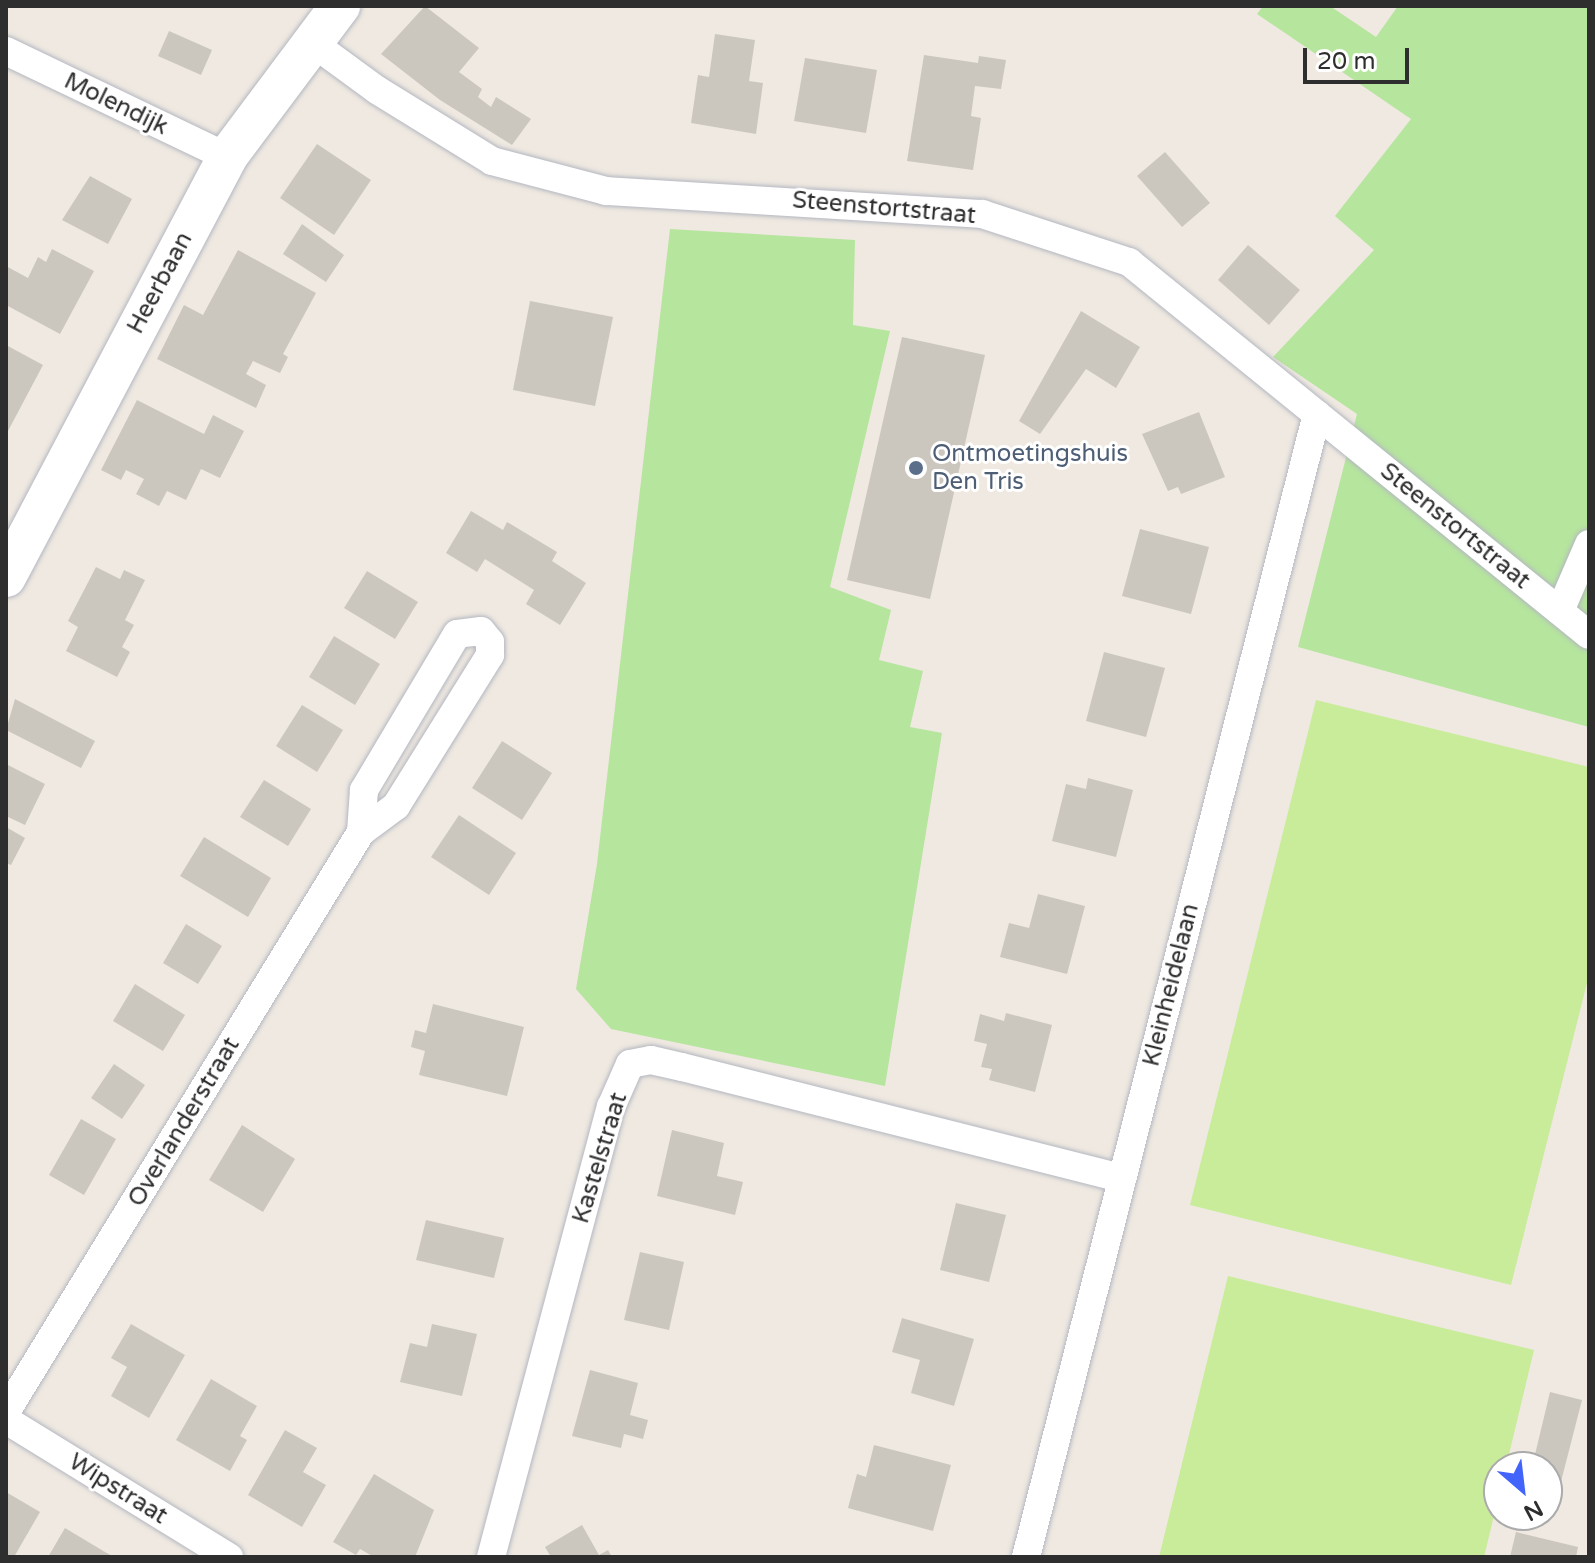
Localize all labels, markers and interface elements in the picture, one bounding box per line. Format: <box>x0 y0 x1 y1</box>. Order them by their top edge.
scale bar <box>1307 32 1413 82</box>
text: 20 m <box>1317 47 1375 76</box>
street label: Molendijk <box>59 67 173 141</box>
street label: Steenstortstraat <box>791 186 977 230</box>
street label: Heerbaan <box>121 227 199 339</box>
place label: Ontmoetingshuis Den Tris <box>932 440 1128 496</box>
street label: Steenstortstraat <box>1374 457 1536 595</box>
marker: Ontmoetingshuis Den Tris <box>907 459 925 477</box>
street label: Kleinheidelaan <box>1137 901 1205 1069</box>
street label: Overlanderstraat <box>122 1032 246 1212</box>
street label: Kastelstraat <box>566 1089 634 1227</box>
street label: Wipstraat <box>63 1447 173 1531</box>
north arrow <box>1483 1451 1563 1531</box>
text: N <box>1519 1495 1547 1526</box>

